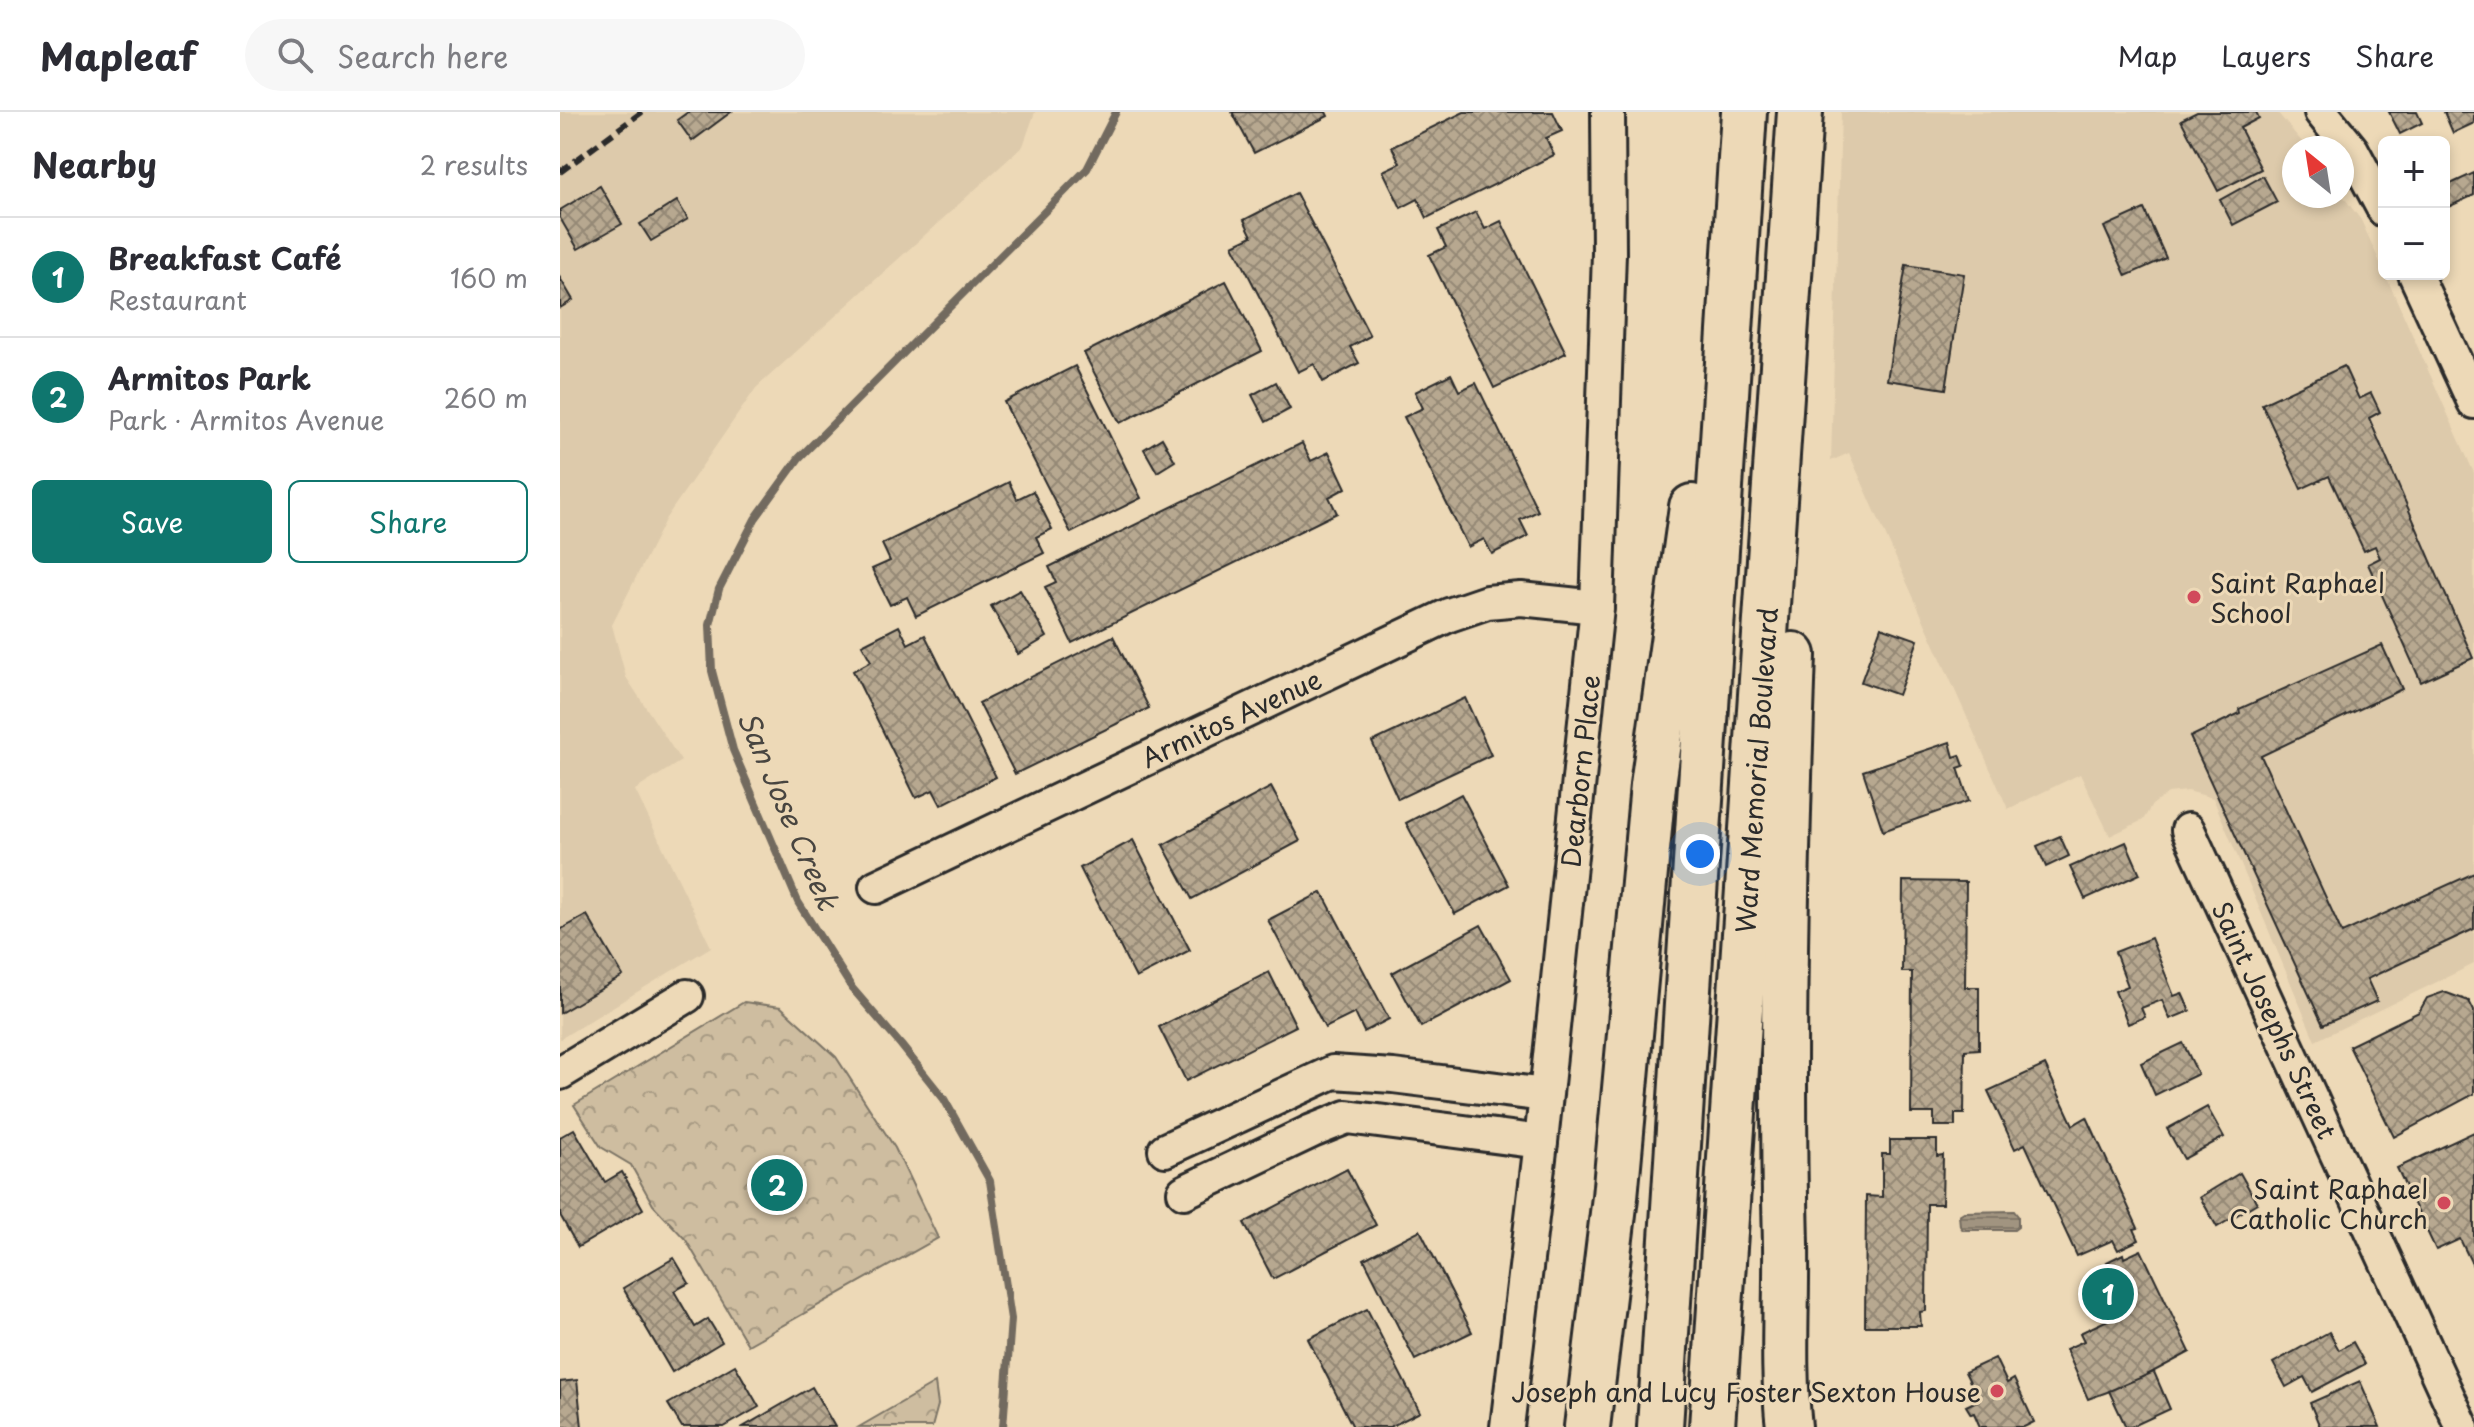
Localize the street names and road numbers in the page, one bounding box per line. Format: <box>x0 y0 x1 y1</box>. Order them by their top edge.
street label: Ward Memorial Boulevard <box>1725 606 1787 934</box>
street label: Armitos Avenue <box>1134 659 1328 777</box>
street label: Dearborn Place <box>1551 673 1609 869</box>
street label: Saint Josephs Street <box>2203 895 2347 1145</box>

